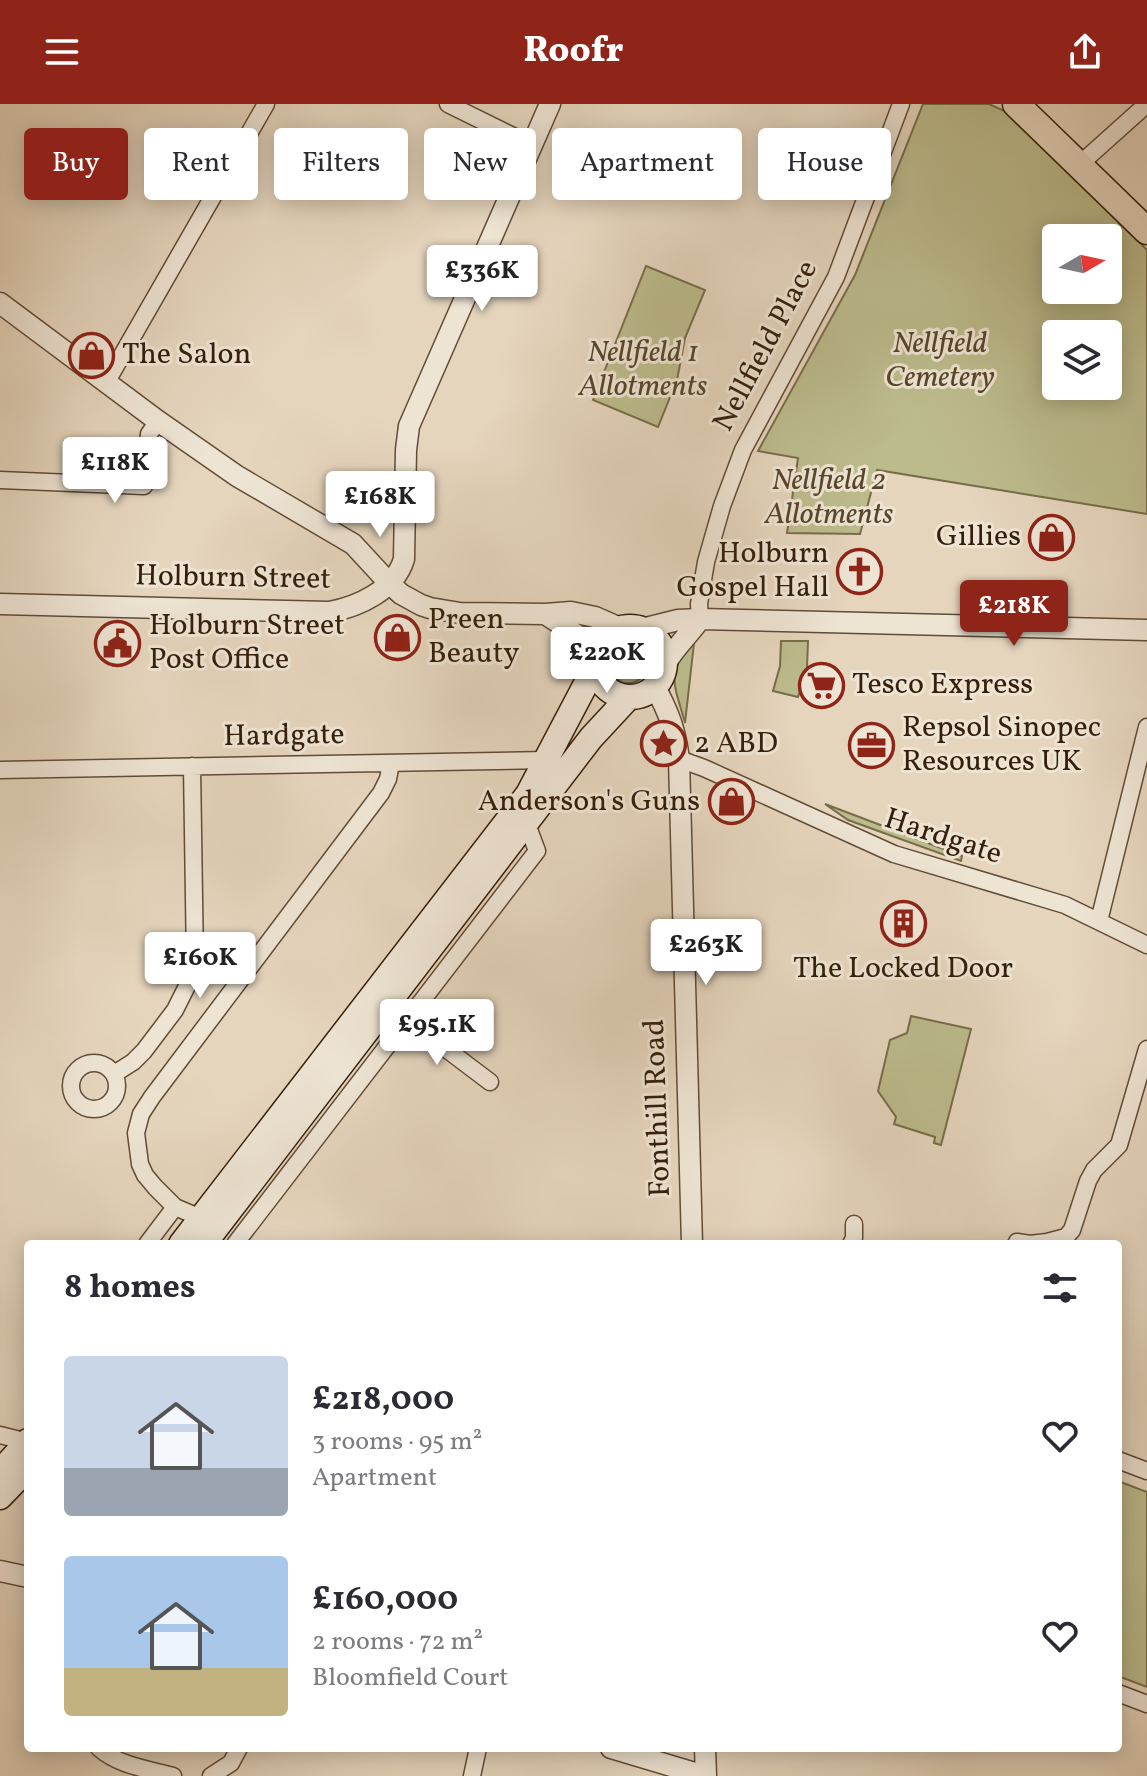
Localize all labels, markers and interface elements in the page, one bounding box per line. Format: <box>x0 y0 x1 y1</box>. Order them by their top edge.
text: Roofr <box>523 27 624 77</box>
icon: menu <box>40 30 84 74</box>
icon: share <box>1063 30 1107 74</box>
chip: Buy <box>24 128 128 200</box>
chip: Rent <box>144 128 258 200</box>
chip: Filters <box>274 128 408 200</box>
chip: New <box>424 128 536 200</box>
chip: Apartment <box>552 128 742 200</box>
chip: House <box>758 128 891 200</box>
north arrow <box>1042 224 1122 304</box>
map controls <box>1042 224 1122 400</box>
pin: £336K <box>426 245 538 313</box>
text: £336K <box>445 253 519 289</box>
street label: Nellfield Place <box>703 253 829 439</box>
button: layers <box>1042 320 1122 400</box>
park label: Nellfield Cemetery <box>885 323 995 399</box>
shop icon: The Salon <box>67 331 115 379</box>
park label: Nellfield 1 Allotments <box>578 332 707 408</box>
place label: The Salon <box>122 334 251 376</box>
pin: £118K <box>59 437 171 505</box>
text: £118K <box>81 445 149 481</box>
park label: Nellfield 2 Allotments <box>764 460 893 536</box>
pin: £168K <box>324 471 436 539</box>
text: £168K <box>344 479 416 515</box>
shop icon: Gillies <box>1028 513 1076 561</box>
place label: Gillies <box>936 516 1021 558</box>
place label: Holburn Gospel Hall <box>676 533 829 609</box>
church icon: Holburn Gospel Hall <box>836 547 884 595</box>
street label: Holburn Street <box>135 555 331 601</box>
pin: £218K <box>958 580 1070 648</box>
text: £218K <box>978 588 1050 624</box>
place label: Preen Beauty <box>428 599 520 675</box>
place label: Holburn Street Post Office <box>149 605 345 681</box>
shop icon: Preen Beauty <box>373 613 421 661</box>
public building icon: Holburn Street Post Office <box>94 619 142 667</box>
pin: £220K <box>551 627 663 695</box>
text: £220K <box>569 635 645 671</box>
supermarket icon: Tesco Express <box>797 661 845 709</box>
place label: Tesco Express <box>852 664 1033 706</box>
place label: Repsol Sinopec Resources UK <box>902 707 1101 783</box>
street label: Hardgate <box>223 714 345 758</box>
place icon: 2 ABD <box>639 720 687 768</box>
office icon: Repsol Sinopec Resources UK <box>847 721 895 769</box>
place label: 2 ABD <box>694 723 778 765</box>
shop icon: Anderson's Guns <box>707 778 755 826</box>
place label: Anderson's Guns <box>478 781 700 823</box>
street label: Hardgate <box>879 798 1007 876</box>
building icon: The Locked Door <box>879 899 927 947</box>
pin: £263K <box>650 919 762 987</box>
text: £263K <box>669 927 743 963</box>
pin: £160K <box>144 932 256 1000</box>
text: £160K <box>163 940 237 976</box>
place label: The Locked Door <box>793 948 1013 990</box>
pin: £95.1K <box>372 999 502 1067</box>
text: £95.1K <box>398 1007 476 1043</box>
street label: Fonthill Road <box>634 1018 682 1198</box>
text: 8 homes <box>64 1265 196 1312</box>
icon: filters <box>1038 1266 1082 1310</box>
text: £218,000 <box>312 1377 454 1424</box>
icon: home <box>128 1388 224 1484</box>
icon: heart <box>1038 1414 1082 1458</box>
text: 3 rooms · 95 m² <box>312 1424 482 1460</box>
text: Apartment <box>312 1460 437 1496</box>
text: £160,000 <box>312 1577 458 1624</box>
icon: home <box>128 1588 224 1684</box>
icon: heart <box>1038 1614 1082 1658</box>
text: 2 rooms · 72 m² <box>312 1624 483 1660</box>
text: Bloomfield Court <box>312 1660 508 1696</box>

